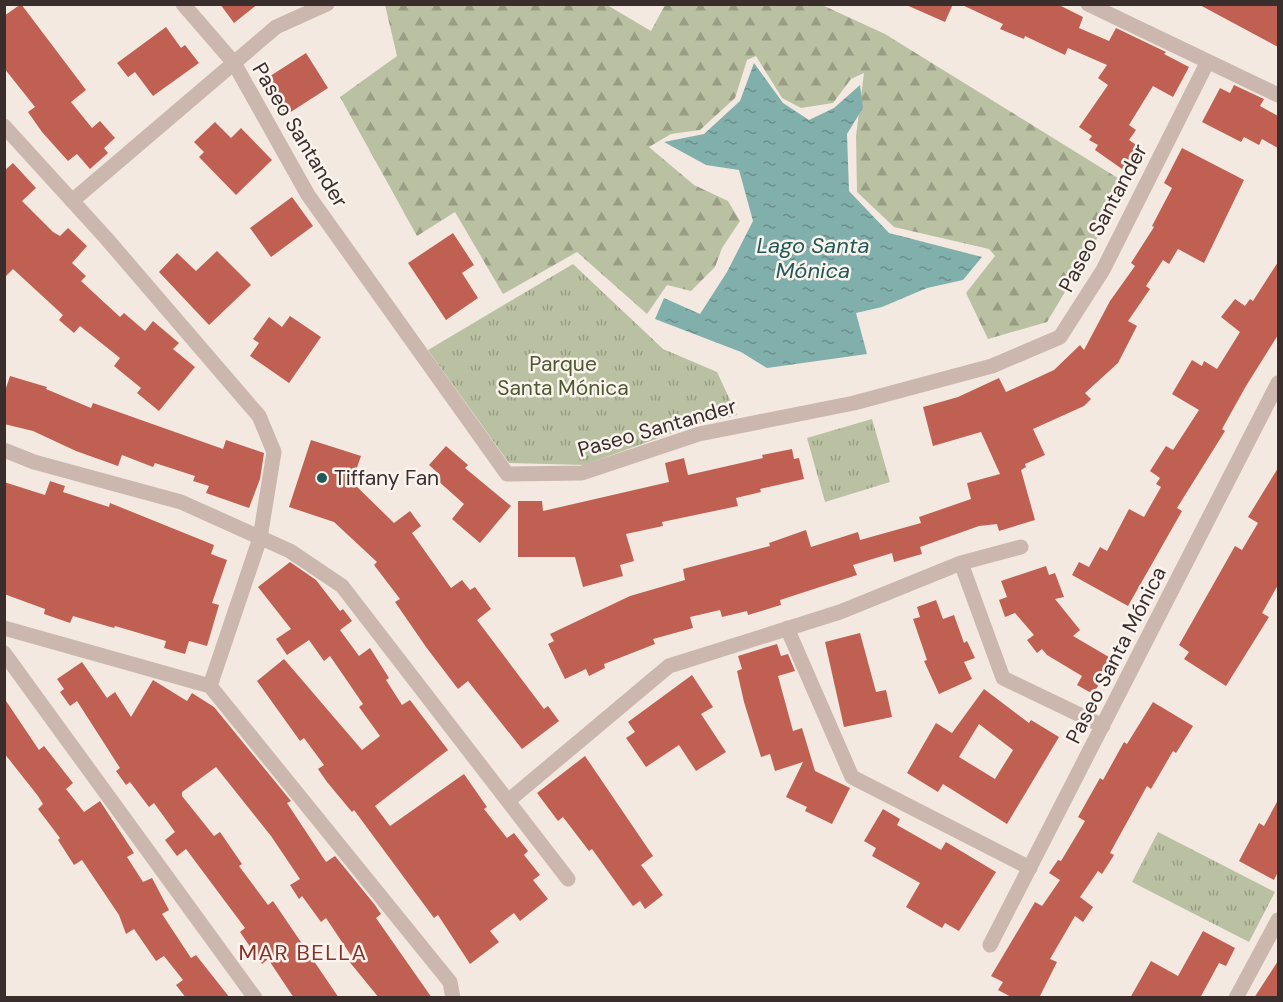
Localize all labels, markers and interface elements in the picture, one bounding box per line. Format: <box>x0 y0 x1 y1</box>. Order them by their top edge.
street label: Paseo Santander <box>246 58 354 213</box>
street label: Paseo Santander <box>1052 139 1154 297</box>
water label: Lago Santa Mónica <box>756 231 870 285</box>
park label: Parque Santa Mónica <box>497 350 629 402</box>
street label: Paseo Santander <box>574 392 740 464</box>
place label: Tiffany Fan <box>334 464 439 492</box>
marker: Tiffany Fan <box>315 471 329 485</box>
street label: Paseo Santa Mónica <box>1059 562 1173 748</box>
district label: MAR BELLA <box>238 938 368 967</box>

